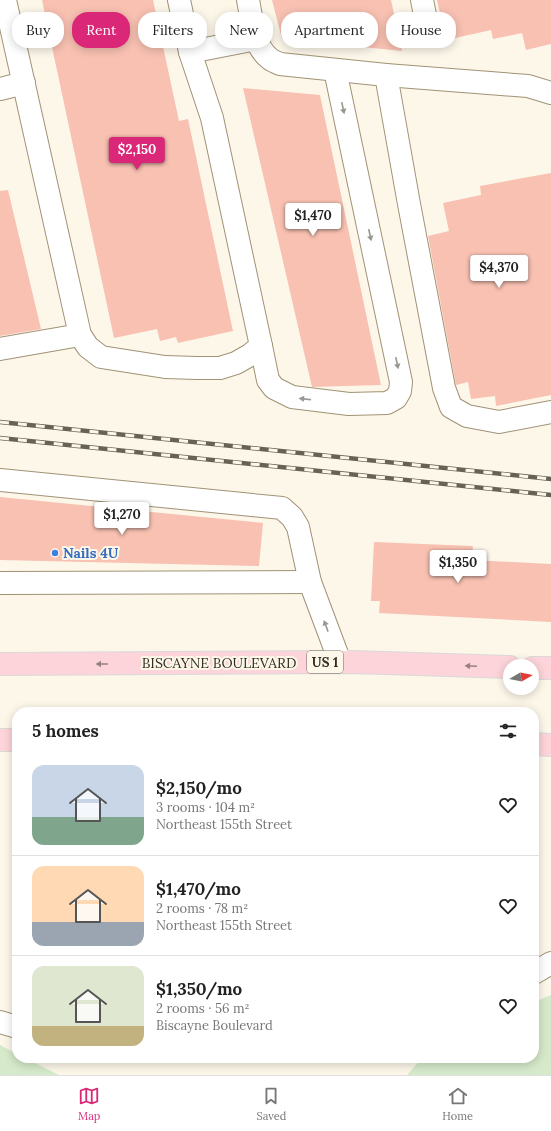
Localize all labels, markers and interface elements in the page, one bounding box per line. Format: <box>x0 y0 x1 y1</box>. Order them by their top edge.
chip: Buy <box>12 12 64 48</box>
chip: Rent <box>72 12 130 48</box>
chip: Filters <box>138 12 207 48</box>
chip: New <box>215 12 273 48</box>
chip: Apartment <box>281 12 378 48</box>
chip: House <box>386 12 456 48</box>
one-way arrow <box>340 102 346 114</box>
pin: $2,150 <box>104 137 170 171</box>
text: $2,150 <box>118 141 156 158</box>
pin: $1,470 <box>280 203 346 237</box>
text: $1,470 <box>294 207 332 224</box>
one-way arrow <box>367 229 373 242</box>
pin: $4,370 <box>466 255 532 289</box>
text: $4,370 <box>479 259 519 276</box>
one-way arrow <box>394 357 400 369</box>
one-way arrow <box>299 396 311 402</box>
pin: $1,270 <box>89 502 155 536</box>
text: $1,270 <box>103 506 141 523</box>
place label: Nails 4U <box>63 544 119 562</box>
marker: Nails 4U <box>50 548 60 558</box>
pin: $1,350 <box>425 550 491 584</box>
text: $1,350 <box>439 554 477 571</box>
one-way arrow <box>323 619 329 631</box>
road number: US 1 <box>307 651 343 673</box>
street label: BISCAYNE BOULEVARD <box>142 654 296 672</box>
north arrow <box>503 659 539 695</box>
map controls <box>503 659 539 695</box>
one-way arrow <box>95 661 108 667</box>
one-way arrow <box>465 662 477 669</box>
text: 5 homes <box>32 720 99 742</box>
icon: filters <box>497 720 519 742</box>
text: $2,150/mo <box>156 777 242 799</box>
icon: home <box>64 781 112 829</box>
icon: heart <box>497 794 519 816</box>
text: 3 rooms · 104 m² <box>156 799 255 816</box>
text: Northeast 155th Street <box>156 816 292 833</box>
text: $1,470/mo <box>156 878 241 900</box>
icon: home <box>64 882 112 930</box>
icon: heart <box>497 895 519 917</box>
text: 2 rooms · 78 m² <box>156 900 248 917</box>
text: Northeast 155th Street <box>156 917 292 934</box>
text: $1,350/mo <box>156 978 242 1000</box>
icon: home <box>64 982 112 1030</box>
icon: heart <box>497 995 519 1017</box>
text: 2 rooms · 56 m² <box>156 1000 250 1017</box>
text: Biscayne Boulevard <box>156 1017 273 1034</box>
tab: Map <box>78 1085 100 1123</box>
tab: Saved <box>256 1085 286 1123</box>
tab: Home <box>442 1085 473 1123</box>

